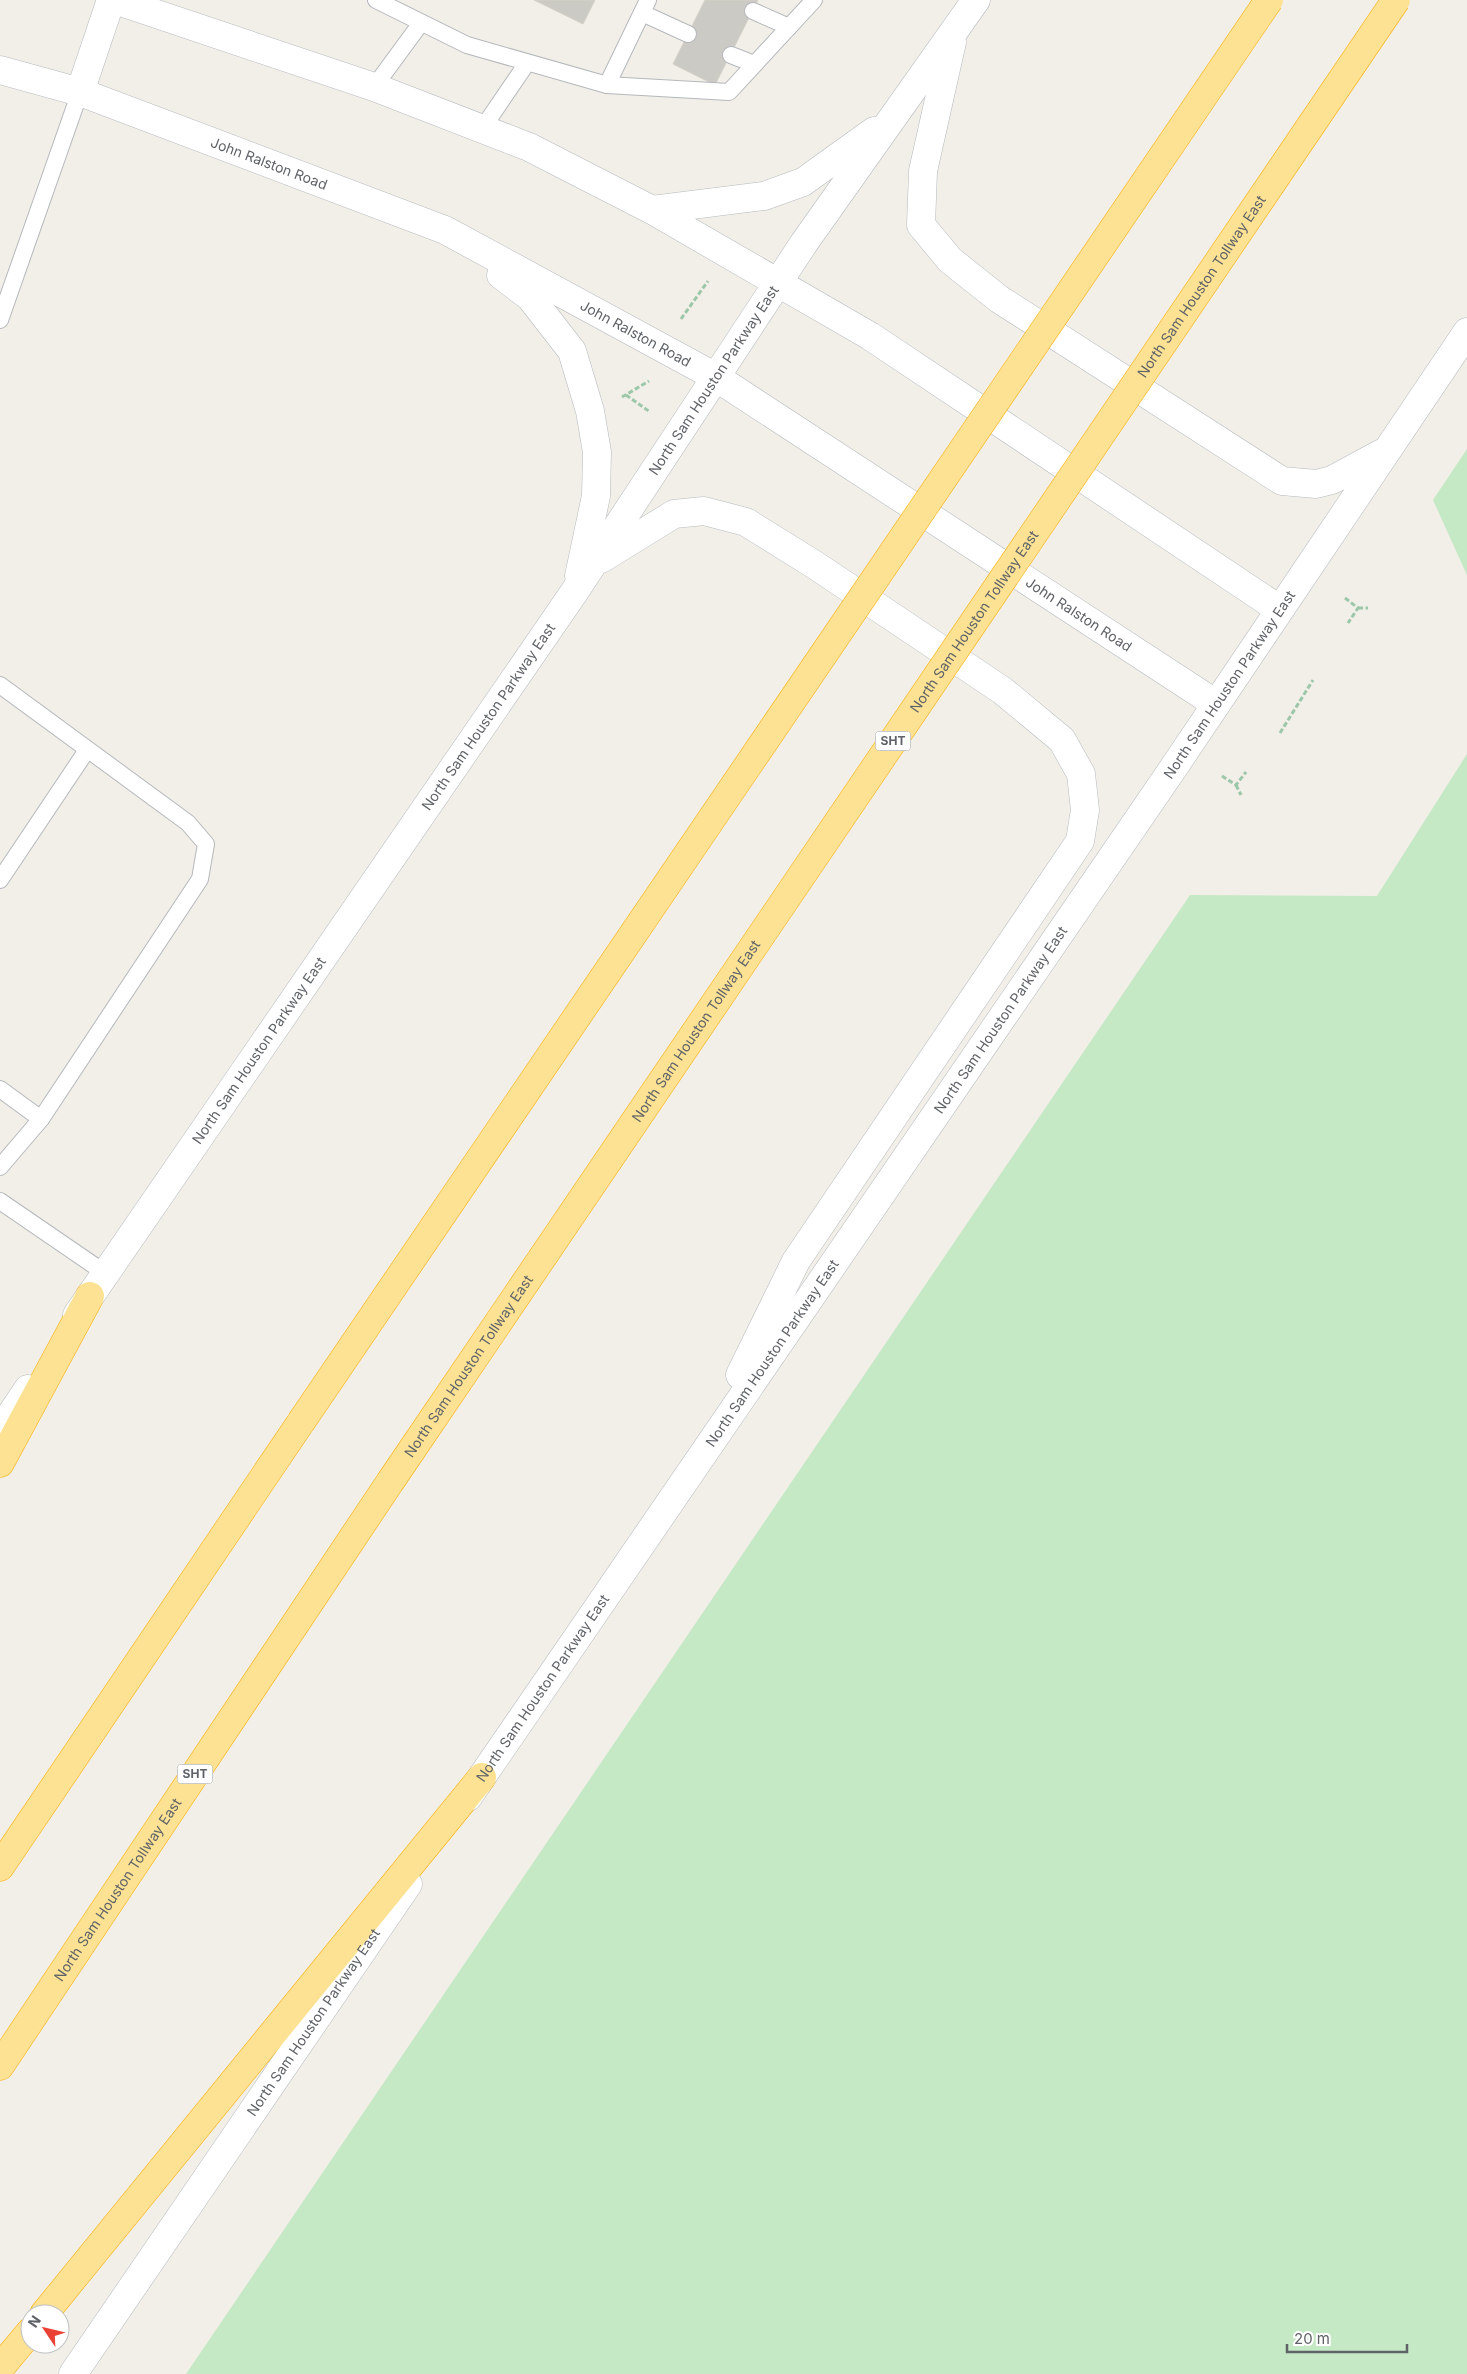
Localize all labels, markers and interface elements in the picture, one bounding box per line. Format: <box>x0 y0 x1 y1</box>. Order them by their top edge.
street label: John Ralston Road <box>208 133 330 193</box>
street label: North Sam Houston Tollway East <box>1133 192 1269 380</box>
street label: North Sam Houston Parkway East <box>645 282 782 478</box>
street label: John Ralston Road <box>578 296 694 370</box>
street label: North Sam Houston Tollway East <box>906 527 1042 715</box>
street label: John Ralston Road <box>1023 573 1135 655</box>
street label: North Sam Houston Parkway East <box>1160 587 1299 782</box>
street label: North Sam Houston Parkway East <box>418 619 558 813</box>
road number: SHT <box>876 731 910 750</box>
street label: North Sam Houston Parkway East <box>930 923 1070 1117</box>
street label: North Sam Houston Tollway East <box>628 936 764 1125</box>
street label: North Sam Houston Parkway East <box>188 953 329 1147</box>
street label: North Sam Houston Parkway East <box>702 1256 842 1450</box>
street label: North Sam Houston Tollway East <box>400 1271 536 1460</box>
street label: North Sam Houston Parkway East <box>472 1591 613 1785</box>
road number: SHT <box>178 1765 212 1784</box>
street label: North Sam Houston Tollway East <box>50 1794 185 1984</box>
street label: North Sam Houston Parkway East <box>243 1925 383 2119</box>
north arrow <box>20 2304 70 2354</box>
text: N <box>24 2312 44 2331</box>
scale bar <box>1287 2322 1407 2354</box>
text: 20 m <box>1294 2329 1330 2348</box>

